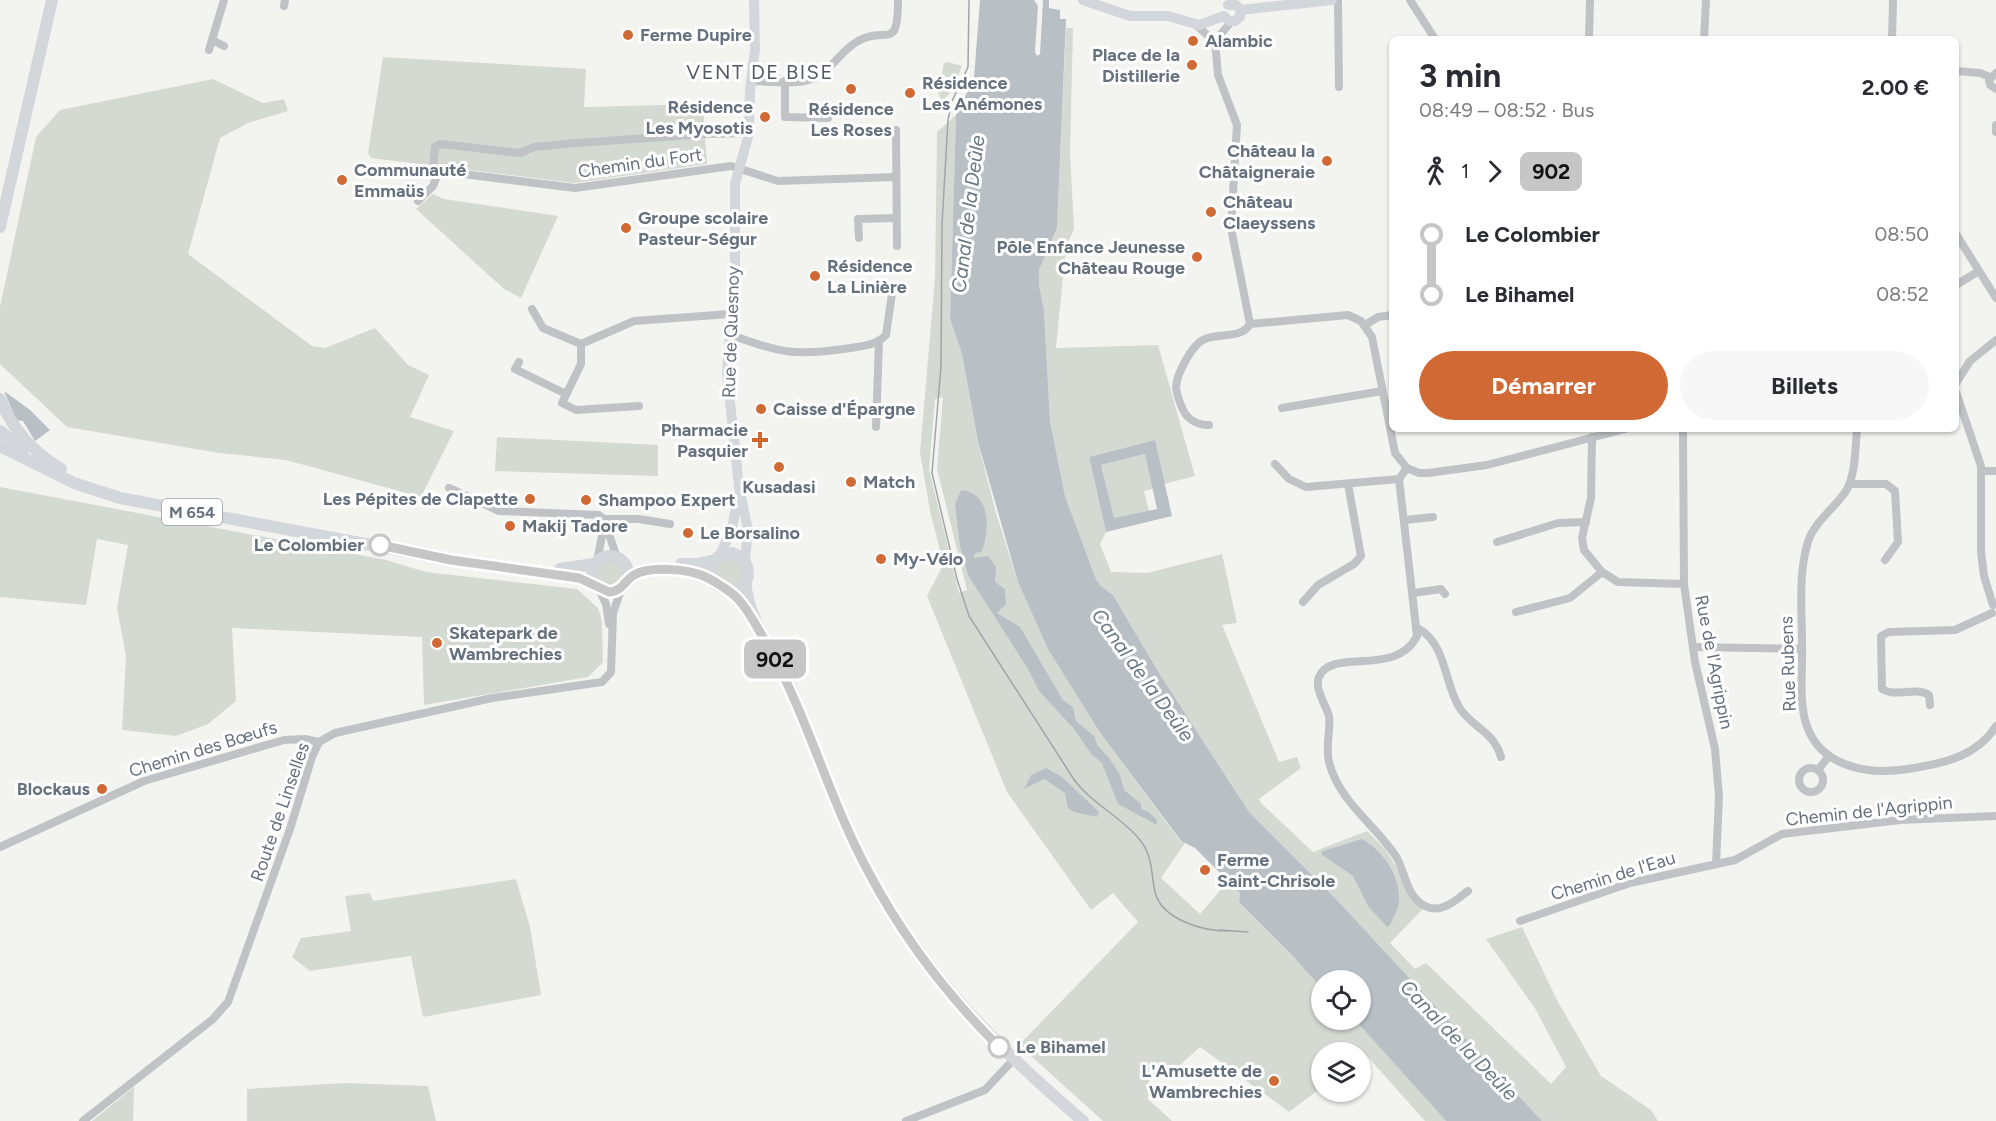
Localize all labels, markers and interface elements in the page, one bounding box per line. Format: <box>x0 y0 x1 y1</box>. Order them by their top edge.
place label: Ferme Dupire <box>640 24 752 46</box>
marker: Ferme Dupire <box>621 28 635 42</box>
place label: Alambic <box>1205 30 1273 52</box>
marker: Alambic <box>1186 34 1200 48</box>
place label: Place de la Distillerie <box>1092 44 1180 87</box>
text: 3 min <box>1419 56 1501 95</box>
marker: Place de la Distillerie <box>1185 58 1199 72</box>
district label: VENT DE BISE <box>686 60 834 84</box>
place label: Résidence Les Anémones <box>922 72 1043 115</box>
text: 2.00 € <box>1862 74 1929 101</box>
marker: Résidence Les Roses <box>844 82 858 96</box>
marker: Résidence Les Anémones <box>903 86 917 100</box>
place label: Résidence Les Myosotis <box>646 96 754 139</box>
place label: Résidence Les Roses <box>808 98 894 141</box>
text: 08:49 – 08:52 · Bus <box>1419 98 1594 122</box>
marker: Résidence Les Myosotis <box>758 110 772 124</box>
water label: Canal de la Deûle <box>946 134 990 294</box>
place label: Château la Châtaigneraie <box>1199 140 1315 183</box>
street label: Chemin du Fort <box>577 143 704 183</box>
marker: Château la Châtaigneraie <box>1320 154 1334 168</box>
icon: walk <box>1419 155 1452 188</box>
icon: forward <box>1478 155 1511 188</box>
place label: Communauté Emmaüs <box>354 159 466 202</box>
text: 1 <box>1461 159 1469 183</box>
text: 902 <box>1532 159 1570 184</box>
marker: Communauté Emmaüs <box>335 173 349 187</box>
place label: Château Claeyssens <box>1223 191 1316 234</box>
marker: Château Claeyssens <box>1204 205 1218 219</box>
place label: Groupe scolaire Pasteur-Ségur <box>638 207 768 250</box>
marker: Groupe scolaire Pasteur-Ségur <box>619 221 633 235</box>
text: Le Colombier <box>1465 221 1600 248</box>
text: 08:50 <box>1875 222 1929 246</box>
place label: Pôle Enfance Jeunesse Château Rouge <box>997 236 1185 279</box>
marker: Pôle Enfance Jeunesse Château Rouge <box>1190 250 1204 264</box>
place label: Résidence La Linière <box>827 255 912 298</box>
street label: Rue de Quesnoy <box>718 265 744 399</box>
marker: Résidence La Linière <box>808 269 822 283</box>
text: Le Bihamel <box>1465 281 1575 308</box>
text: 08:52 <box>1876 282 1929 306</box>
button: Démarrer <box>1419 351 1668 420</box>
button: Billets <box>1680 351 1929 420</box>
place label: Caisse d'Épargne <box>773 398 915 420</box>
marker: Caisse d'Épargne <box>754 402 768 416</box>
place label: Pharmacie Pasquier <box>661 419 748 462</box>
marker: Pharmacie Pasquier <box>753 433 767 447</box>
marker: Kusadasi <box>772 460 786 474</box>
place label: Match <box>863 471 915 493</box>
marker: Match <box>844 475 858 489</box>
place label: Kusadasi <box>742 476 816 498</box>
place label: Les Pépites de Clapette <box>323 488 518 510</box>
place label: Shampoo Expert <box>598 489 736 511</box>
marker: Les Pépites de Clapette <box>523 492 537 506</box>
marker: Shampoo Expert <box>579 493 593 507</box>
road number: M 654 <box>162 499 222 525</box>
place label: Makij Tadore <box>522 515 628 537</box>
marker: Makij Tadore <box>503 519 517 533</box>
place label: Le Borsalino <box>700 522 800 544</box>
marker: Le Borsalino <box>681 526 695 540</box>
place label: Le Colombier <box>254 534 364 556</box>
marker: Le Colombier <box>369 534 391 556</box>
place label: My-Vélo <box>893 548 963 570</box>
marker: My-Vélo <box>874 552 888 566</box>
street label: Rue de l'Agrippin <box>1690 593 1738 731</box>
water label: Canal de la Deûle <box>1087 604 1199 746</box>
street label: Rue Rubens <box>1775 616 1801 712</box>
place label: Skatepark de Wambrechies <box>449 622 563 665</box>
marker: Skatepark de Wambrechies <box>430 636 444 650</box>
line badge: 902 <box>740 640 810 678</box>
text: 902 <box>756 647 794 672</box>
street label: Chemin des Bœufs <box>126 716 280 782</box>
street label: Route de Linselles <box>246 740 314 884</box>
place label: Blockaus <box>17 778 91 800</box>
marker: Blockaus <box>95 782 109 796</box>
street label: Chemin de l'Agrippin <box>1785 791 1953 831</box>
street label: Chemin de l'Eau <box>1548 847 1678 905</box>
place label: Ferme Saint-Chrisole <box>1217 849 1335 892</box>
marker: Ferme Saint-Chrisole <box>1198 863 1212 877</box>
map controls <box>1311 970 1371 1102</box>
button: locate <box>1311 970 1371 1030</box>
water label: Canal de la Deûle <box>1395 975 1523 1105</box>
marker: Le Bihamel <box>988 1036 1010 1058</box>
place label: Le Bihamel <box>1016 1036 1106 1058</box>
button: layers <box>1311 1042 1371 1102</box>
place label: L'Amusette de Wambrechies <box>1142 1060 1263 1103</box>
marker: L'Amusette de Wambrechies <box>1267 1074 1281 1088</box>

